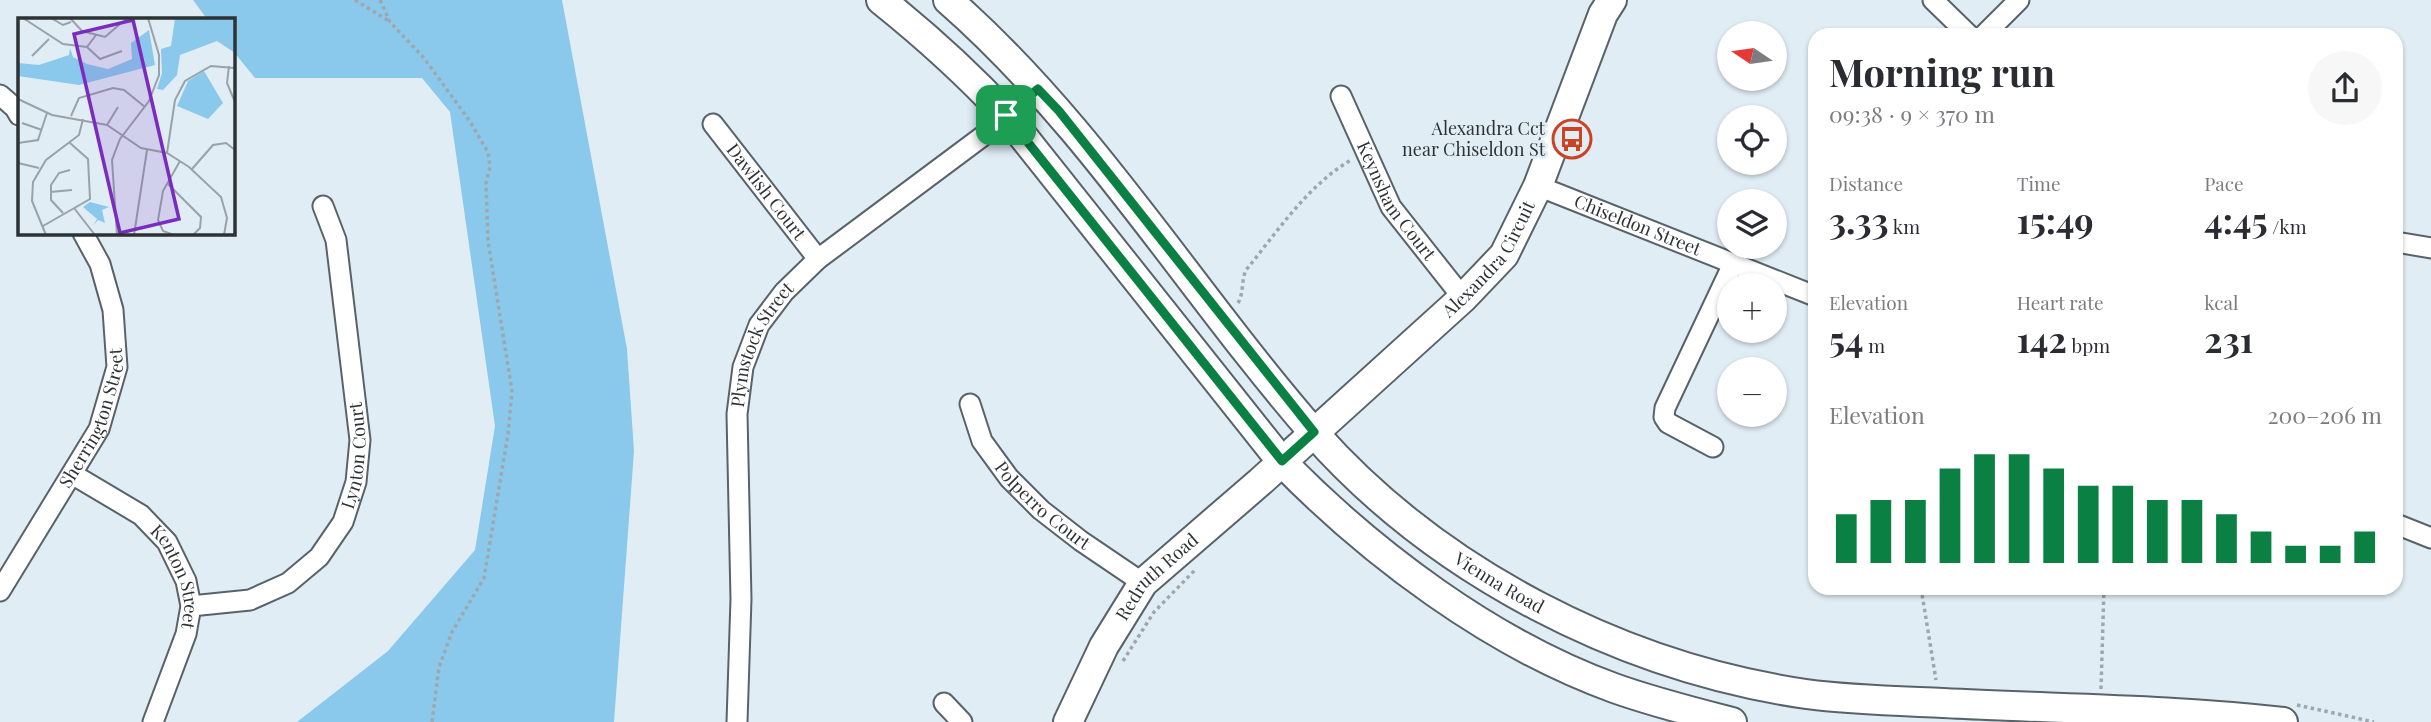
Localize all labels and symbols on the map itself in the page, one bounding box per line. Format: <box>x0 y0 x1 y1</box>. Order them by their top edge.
inset map <box>18 18 234 234</box>
north arrow <box>1717 21 1787 91</box>
pin <box>976 85 1036 145</box>
place label: Alexandra Cct near Chiseldon St <box>1402 116 1546 161</box>
bus stop icon: Alexandra Cct near Chiseldon St <box>1551 118 1593 160</box>
street label: Keynsham Court <box>1352 137 1442 265</box>
street label: Dawlish Court <box>722 138 812 245</box>
street label: Chiseldon Street <box>1571 189 1705 261</box>
street label: Alexandra Circuit <box>1436 196 1540 323</box>
street label: Plymstock Street <box>725 276 799 409</box>
street label: Sherrington Street <box>53 347 129 492</box>
street label: Lynton Court <box>335 400 371 512</box>
street label: Polperro Court <box>990 456 1096 555</box>
street label: Kenton Street <box>146 519 204 632</box>
street label: Redruth Road <box>1110 527 1203 625</box>
street label: Vienna Road <box>1449 546 1549 618</box>

